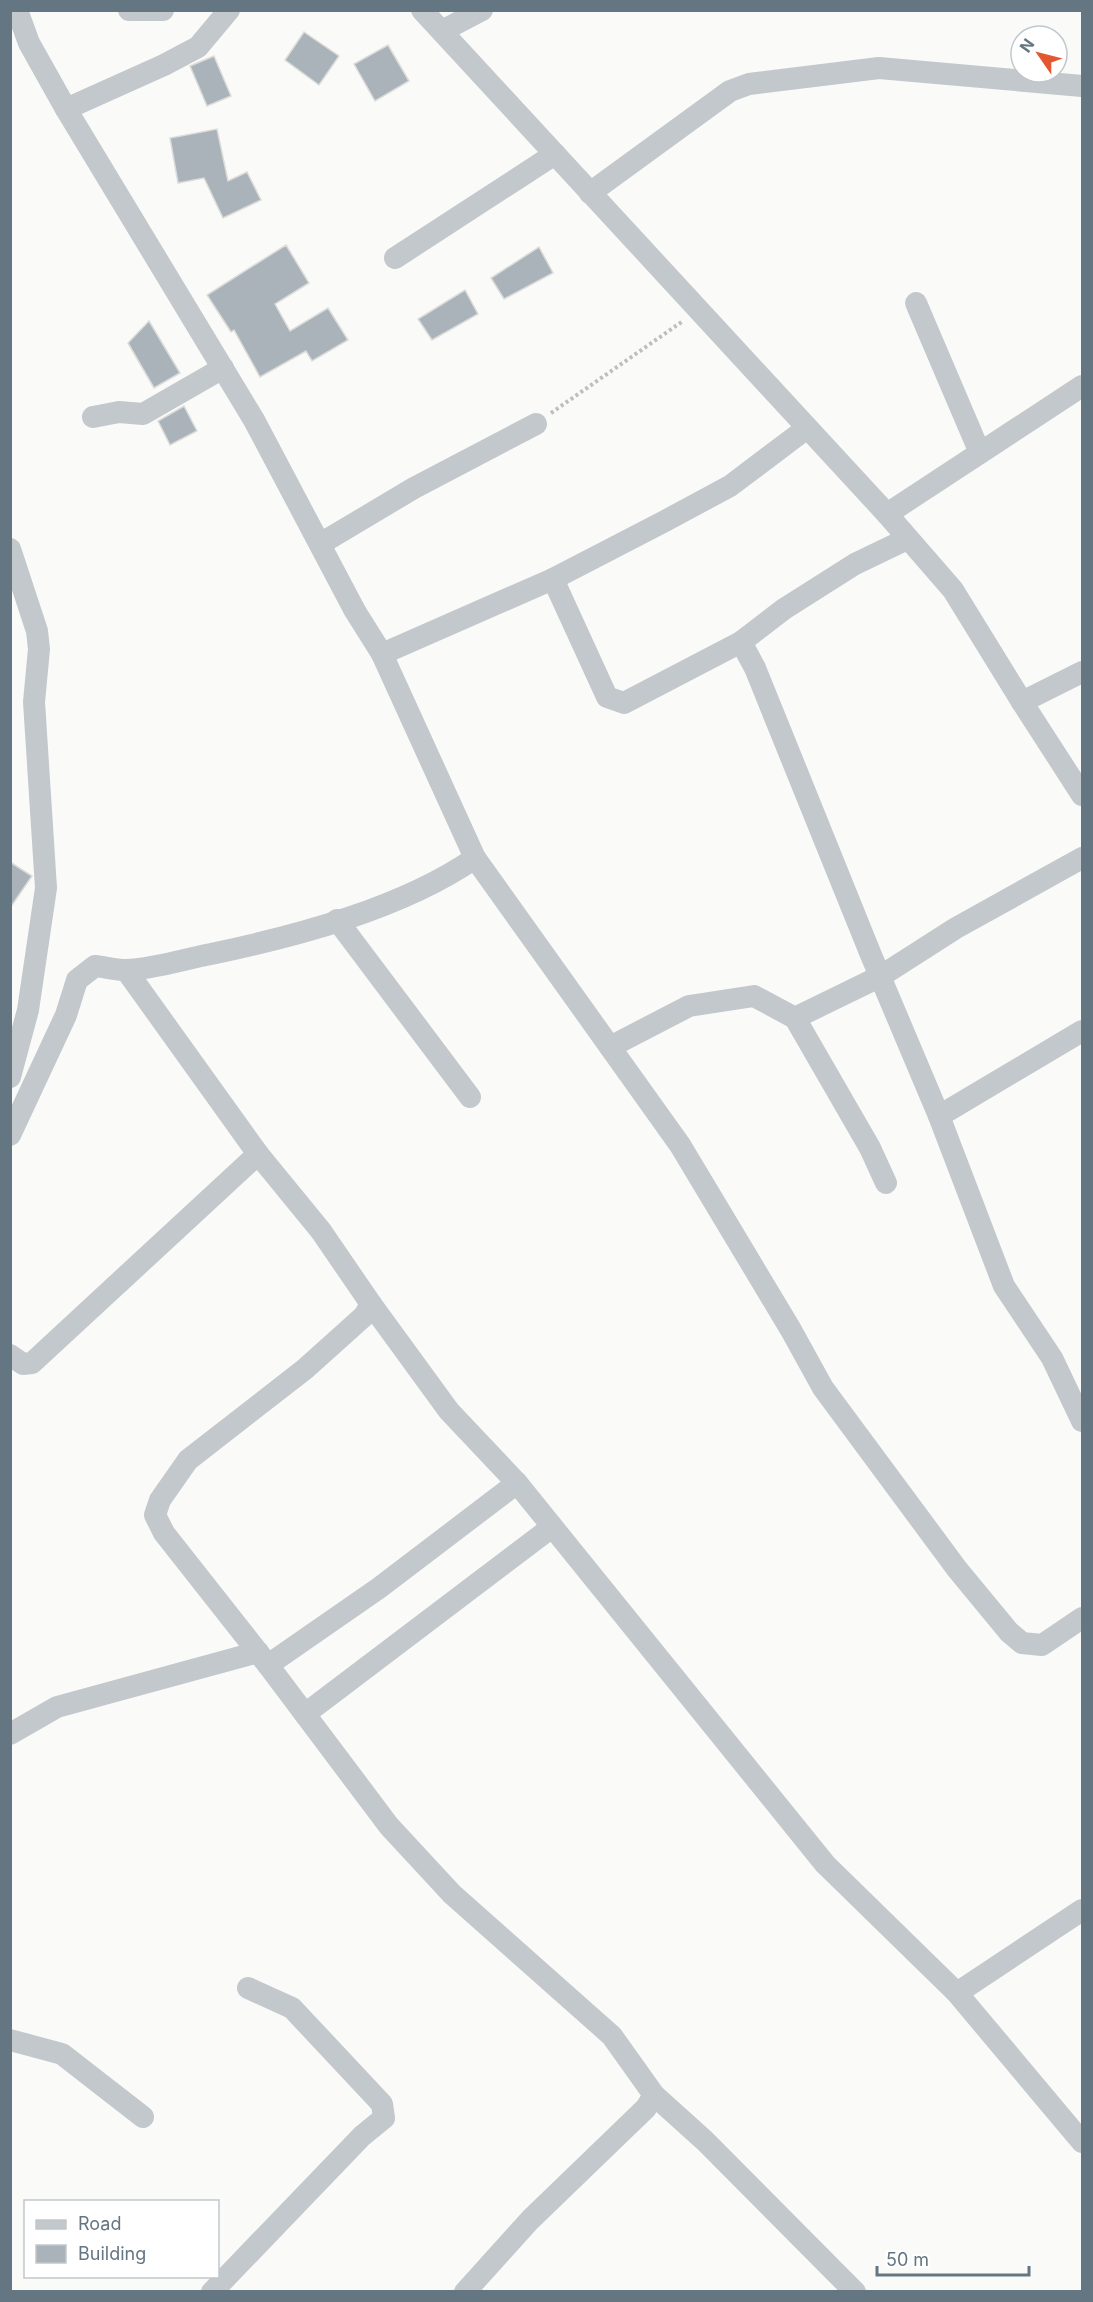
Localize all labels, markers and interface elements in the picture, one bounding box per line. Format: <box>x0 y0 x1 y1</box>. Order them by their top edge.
north arrow <box>1009 24 1069 84</box>
text: N <box>1015 35 1038 56</box>
legend <box>24 2200 219 2278</box>
text: Road <box>78 2213 121 2234</box>
scale bar <box>877 2239 1028 2277</box>
text: Building <box>78 2243 146 2264</box>
text: 50 m <box>886 2249 929 2270</box>

